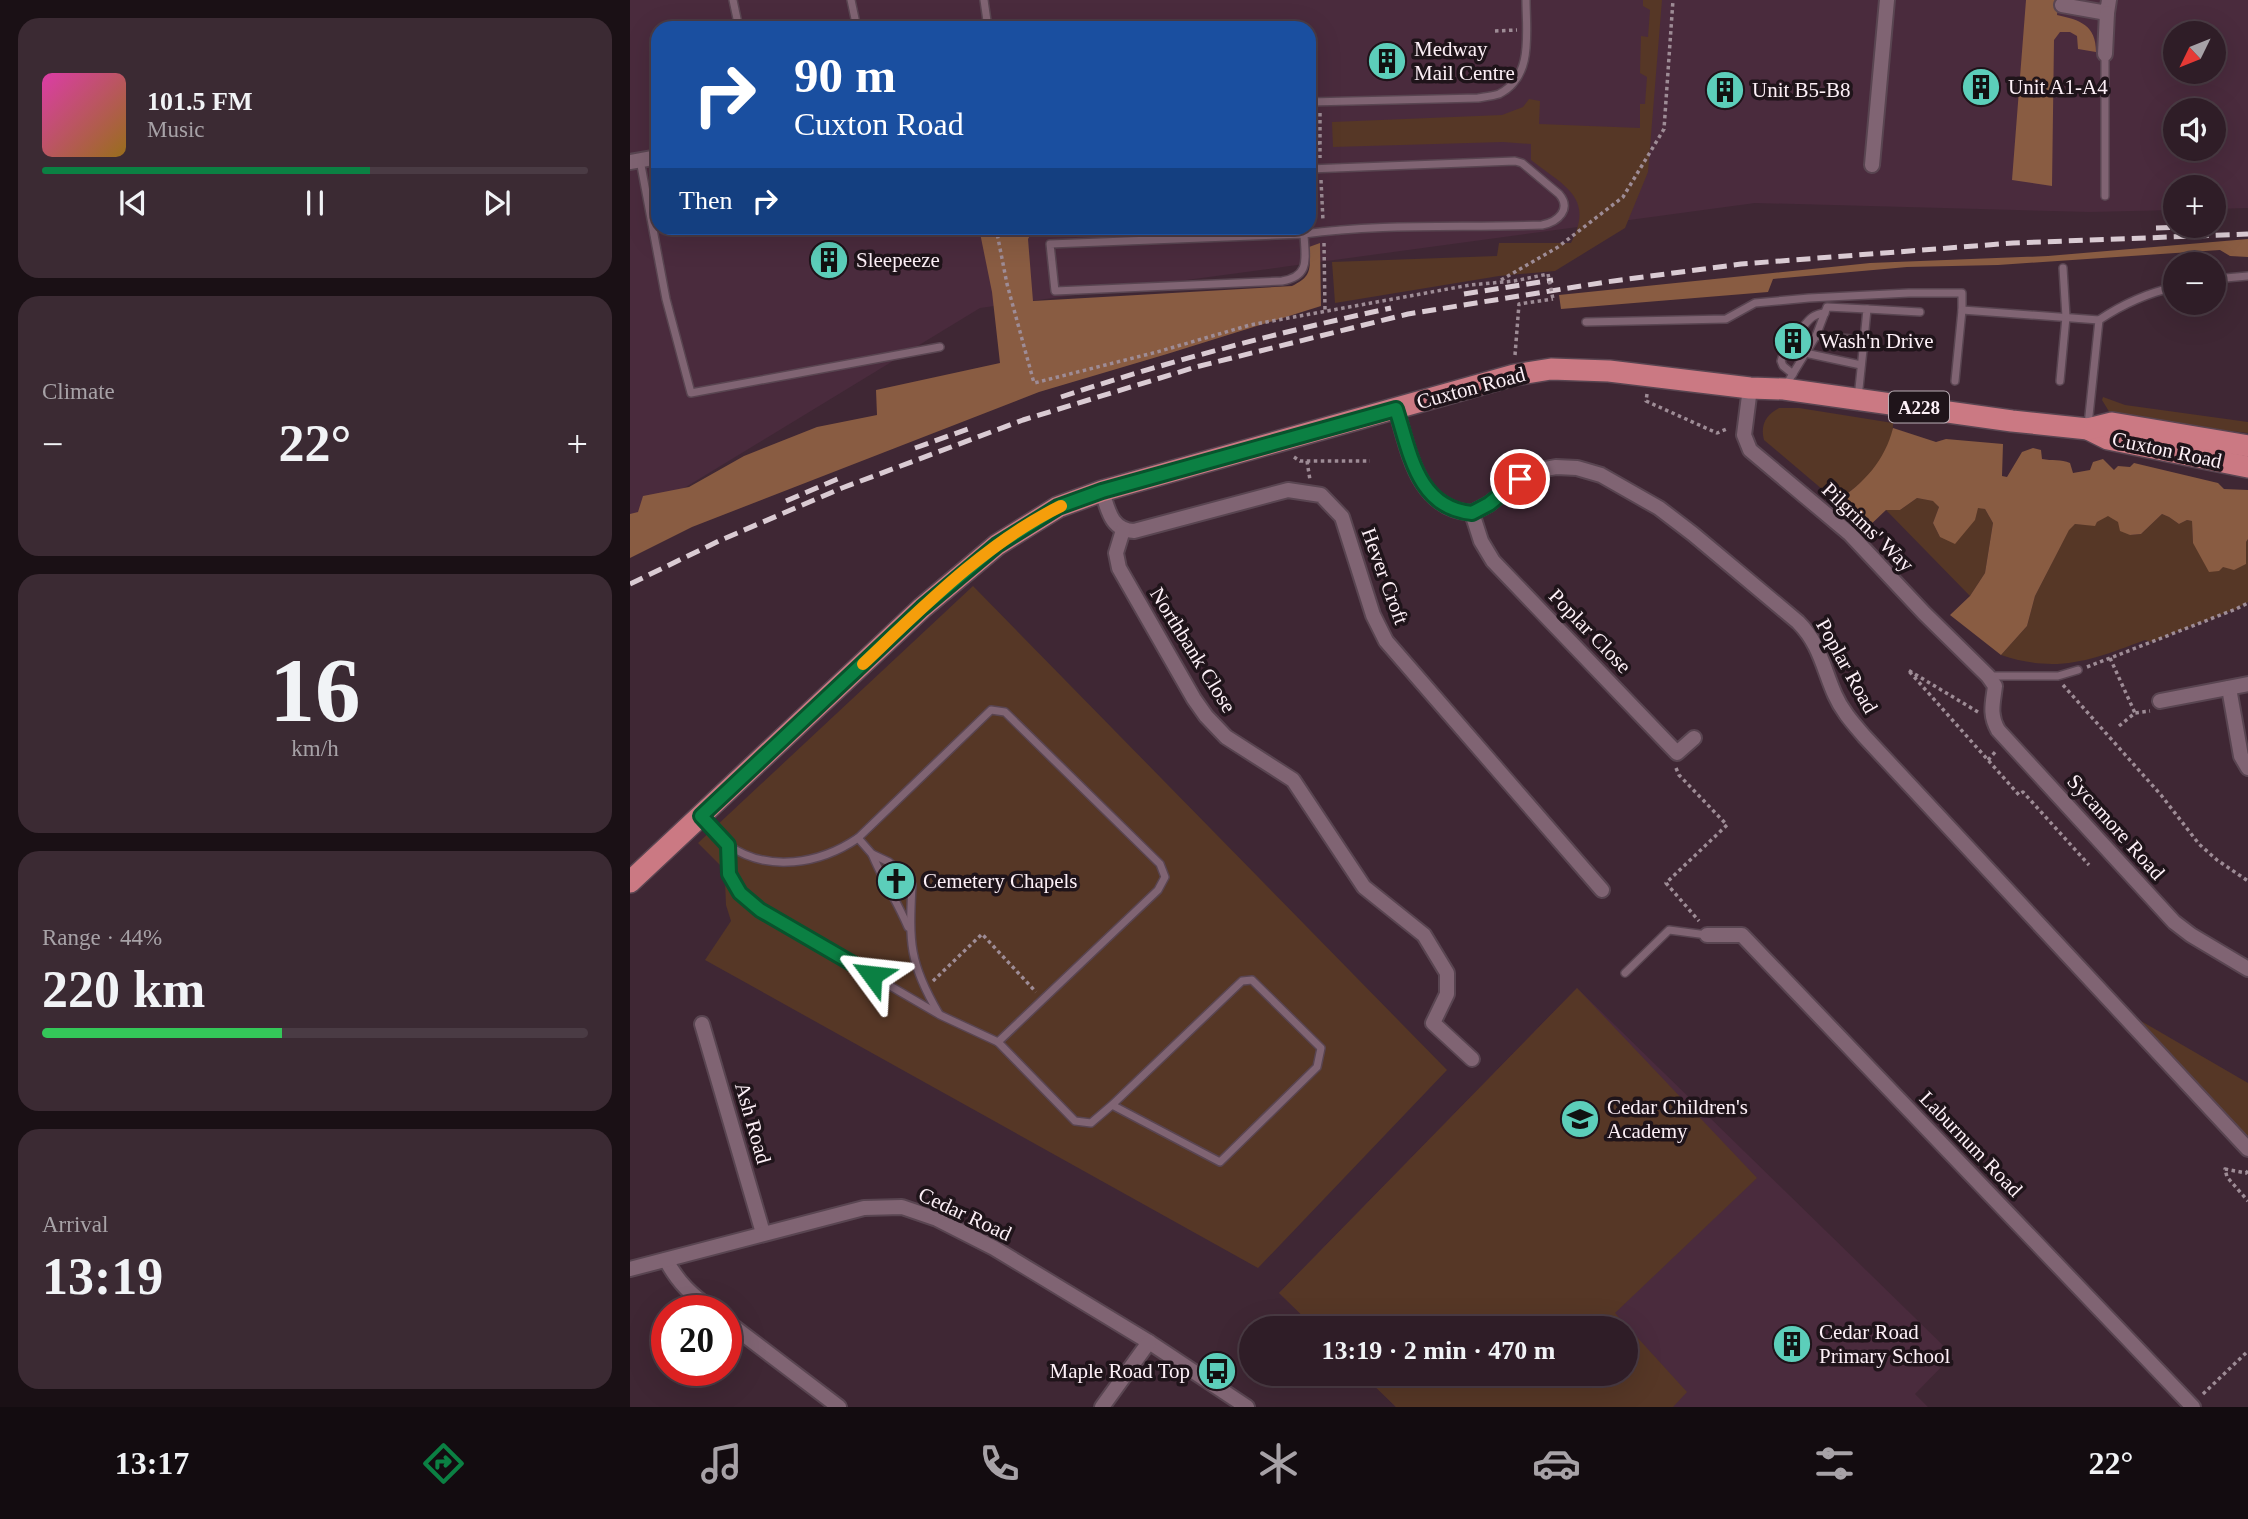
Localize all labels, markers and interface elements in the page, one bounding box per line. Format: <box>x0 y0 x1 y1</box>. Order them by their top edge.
north arrow <box>2163 21 2226 84</box>
map controls <box>2163 21 2226 315</box>
place label: Medway Mail Centre <box>1414 37 1515 85</box>
building icon: Medway Mail Centre <box>1366 40 1408 82</box>
text: 90 m <box>794 48 896 103</box>
icon: right <box>679 49 770 140</box>
building icon: Unit A1-A4 <box>1960 66 2002 108</box>
building icon: Unit B5-B8 <box>1704 69 1746 111</box>
place label: Unit A1-A4 <box>2008 75 2108 99</box>
place label: Unit B5-B8 <box>1752 78 1851 102</box>
text: 101.5 FM <box>147 87 252 116</box>
button: sound <box>2163 98 2226 161</box>
text: Cuxton Road <box>794 106 964 142</box>
text: Music <box>147 117 205 142</box>
button: + <box>2163 175 2226 238</box>
icon: right <box>746 182 784 220</box>
icon: previous <box>114 184 152 222</box>
icon: pause <box>296 184 334 222</box>
icon: next <box>478 184 516 222</box>
text: Then <box>679 186 732 215</box>
building icon: Sleepeeze <box>808 239 850 281</box>
place label: Sleepeeze <box>856 248 940 272</box>
button: − <box>2163 252 2226 315</box>
building icon: Wash'n Drive <box>1772 320 1814 362</box>
place label: Wash'n Drive <box>1820 329 1933 353</box>
street label: Cuxton Road <box>1414 362 1528 414</box>
text: Climate <box>42 379 115 404</box>
road number: A228 <box>1889 392 1949 422</box>
text: 22° <box>279 415 351 472</box>
text: − <box>42 423 63 465</box>
text: + <box>567 423 588 465</box>
street label: Cuxton Road <box>2110 427 2224 473</box>
pin <box>1490 449 1550 509</box>
icon: arrive <box>1501 460 1539 498</box>
street label: Pilgrims' Way <box>1817 477 1919 577</box>
street label: Hever Croft <box>1356 524 1414 628</box>
street label: Northbank Close <box>1145 583 1241 717</box>
street label: Poplar Close <box>1544 584 1636 678</box>
street label: Poplar Road <box>1811 615 1883 718</box>
text: 16 <box>270 640 361 741</box>
text: km/h <box>291 736 339 761</box>
street label: Sycamore Road <box>2062 769 2170 885</box>
church icon: Cemetery Chapels <box>875 860 917 902</box>
place label: Cemetery Chapels <box>923 869 1078 893</box>
text: Range · 44% <box>42 925 162 950</box>
position arrow <box>835 938 909 1012</box>
text: 220 km <box>42 961 205 1018</box>
street label: Ash Road <box>730 1080 776 1167</box>
street label: Laburnum Road <box>1915 1086 2028 1202</box>
place label: Cedar Children's Academy <box>1607 1095 1748 1143</box>
school or university icon: Cedar Children's Academy <box>1559 1098 1601 1140</box>
street label: Cedar Road <box>915 1182 1016 1246</box>
text: Arrival <box>42 1212 108 1237</box>
text: 13:19 <box>42 1248 163 1305</box>
speed limit sign: 20 <box>651 1295 742 1386</box>
place label: Cedar Road Primary School <box>1819 1320 1950 1368</box>
building icon: Cedar Road Primary School <box>1771 1323 1813 1365</box>
text: 13:19 · 2 min · 470 m <box>1322 1336 1556 1365</box>
bus stop icon: Maple Road Top <box>1196 1350 1238 1392</box>
place label: Maple Road Top <box>1050 1359 1190 1383</box>
icon: directions <box>419 1439 468 1488</box>
icon: music <box>697 1439 746 1488</box>
icon: phone <box>975 1439 1024 1488</box>
icon: climate <box>1254 1439 1303 1488</box>
icon: car <box>1532 1439 1581 1488</box>
icon: filters <box>1810 1439 1859 1488</box>
text: 13:17 <box>115 1445 189 1481</box>
text: 22° <box>2089 1445 2133 1481</box>

